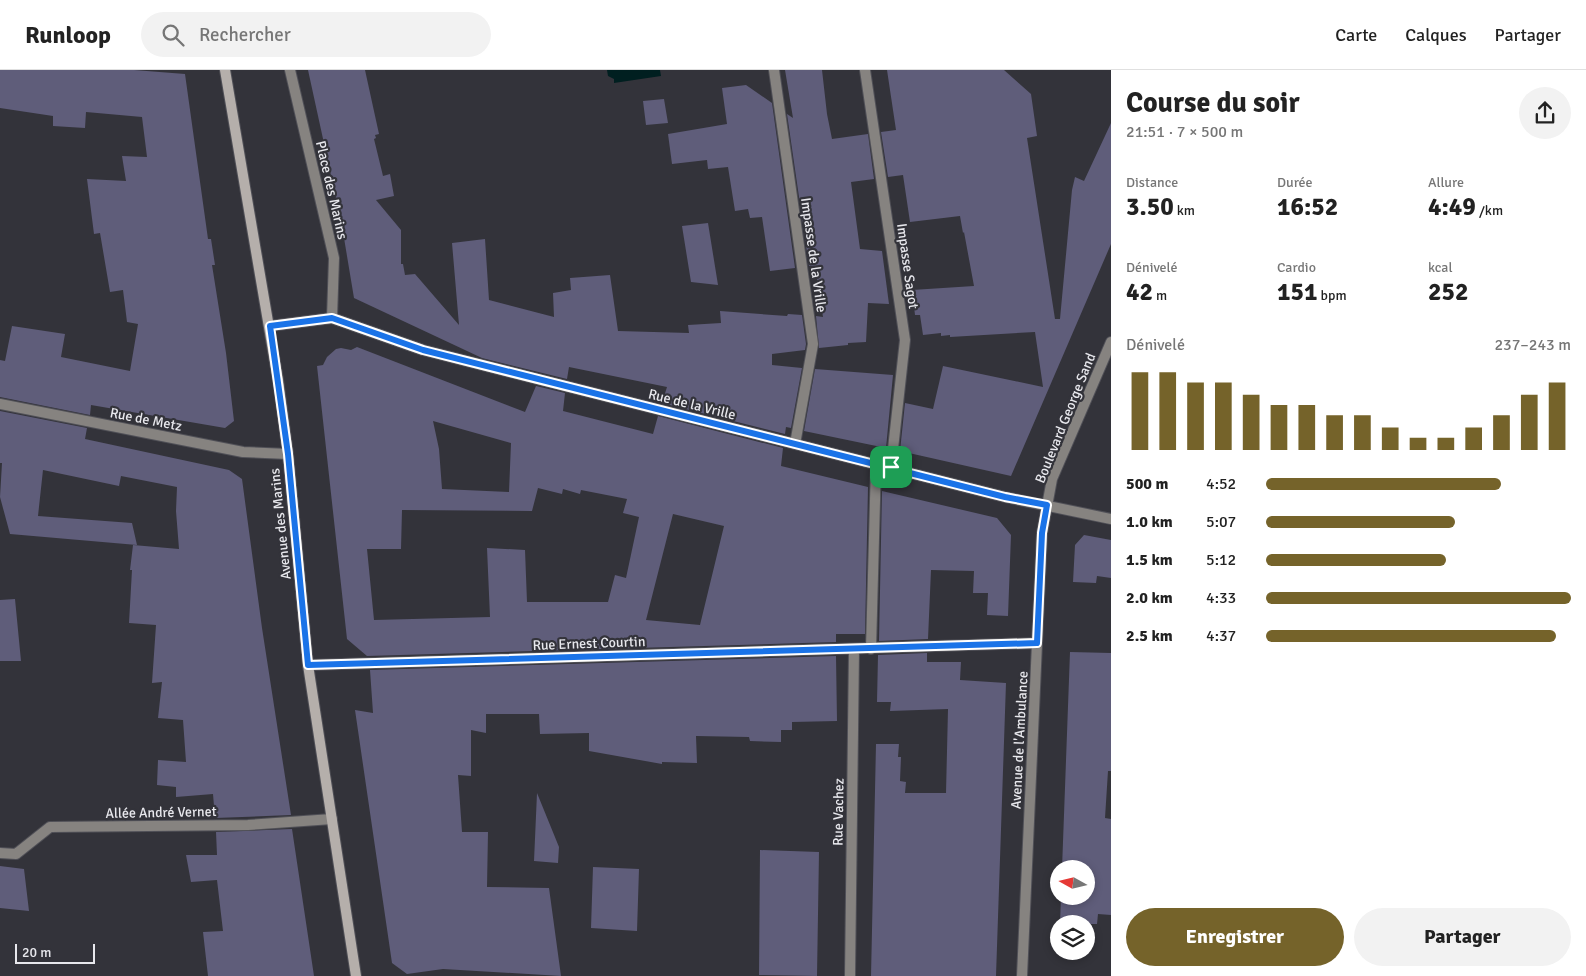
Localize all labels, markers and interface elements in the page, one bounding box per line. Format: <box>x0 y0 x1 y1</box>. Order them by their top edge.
search box <box>141 12 491 57</box>
text: Runloop <box>25 20 111 50</box>
icon: search <box>159 21 187 49</box>
text: Rechercher <box>199 23 291 47</box>
text: Carte <box>1335 24 1377 46</box>
text: Calques <box>1405 24 1467 46</box>
text: Partager <box>1495 24 1561 46</box>
text: Course du soir <box>1126 86 1300 120</box>
button: share <box>1519 87 1571 139</box>
text: 21:51 · 7 × 500 m <box>1126 122 1243 142</box>
street label: Place des Marins <box>312 139 351 241</box>
text: Distance <box>1126 174 1178 191</box>
text: Durée <box>1277 174 1313 191</box>
text: Allure <box>1428 174 1464 191</box>
text: 3.50 <box>1126 191 1174 222</box>
text: 16:52 <box>1277 191 1338 222</box>
text: 4:49 <box>1428 191 1476 222</box>
street label: Impasse de la Vrille <box>797 197 830 314</box>
text: km <box>1174 202 1195 219</box>
text: /km <box>1476 202 1503 219</box>
street label: Impasse Sagot <box>893 222 922 310</box>
text: Dénivelé <box>1126 259 1178 276</box>
text: Cardio <box>1277 259 1316 276</box>
text: kcal <box>1428 259 1453 276</box>
text: 42 <box>1126 276 1153 307</box>
text: 151 <box>1277 276 1318 307</box>
text: 252 <box>1428 276 1469 307</box>
text: m <box>1153 287 1167 304</box>
text: bpm <box>1318 287 1347 304</box>
text: Dénivelé <box>1126 335 1185 355</box>
text: 237–243 m <box>1494 335 1571 355</box>
street label: Boulevard George Sand <box>1032 351 1099 486</box>
street label: Rue de la Vrille <box>646 385 737 424</box>
street label: Rue de Metz <box>108 404 183 435</box>
pin <box>870 446 912 488</box>
icon: arrive <box>877 453 905 481</box>
street label: Avenue des Marins <box>266 467 295 580</box>
text: 500 m <box>1126 474 1168 494</box>
text: 4:52 <box>1206 474 1236 494</box>
text: 1.0 km <box>1126 512 1173 532</box>
text: 5:07 <box>1206 512 1236 532</box>
text: 1.5 km <box>1126 550 1173 570</box>
text: 5:12 <box>1206 550 1236 570</box>
text: 2.0 km <box>1126 588 1173 608</box>
text: 4:33 <box>1206 588 1236 608</box>
text: 2.5 km <box>1126 626 1173 646</box>
text: 4:37 <box>1206 626 1236 646</box>
street label: Rue Ernest Courtin <box>532 633 646 654</box>
street label: Avenue de l'Ambulance <box>1007 671 1032 809</box>
street label: Rue Vachez <box>829 778 848 846</box>
street label: Allée André Vernet <box>105 803 217 822</box>
north arrow <box>1050 860 1095 905</box>
map controls <box>1050 860 1095 960</box>
button: Enregistrer <box>1126 908 1344 966</box>
button: Partager <box>1354 908 1571 966</box>
button: layers <box>1050 915 1095 960</box>
scale bar <box>15 941 95 964</box>
text: 20 m <box>22 944 51 961</box>

